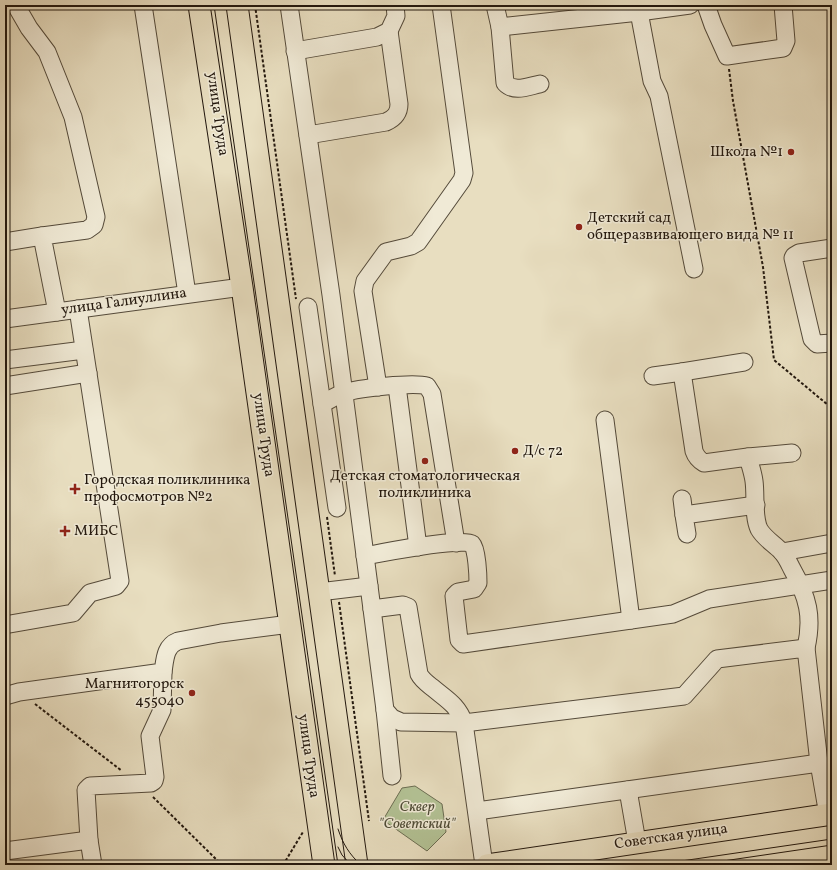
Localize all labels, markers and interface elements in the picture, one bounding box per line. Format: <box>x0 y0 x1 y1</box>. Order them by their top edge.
street label: улица Труда <box>201 71 233 157</box>
place label: Школа №1 <box>710 142 783 163</box>
marker: Школа №1 <box>786 147 796 157</box>
place label: Детский сад общеразвивающего вида № 11 <box>587 208 794 246</box>
marker: Детский сад общеразвивающего вида № 11 <box>574 222 584 232</box>
street label: улица Галиуллина <box>60 283 188 321</box>
street label: улица Труда <box>247 392 279 478</box>
place label: Д/с 72 <box>523 441 563 462</box>
marker: Д/с 72 <box>510 446 520 456</box>
marker: Детская стоматологическая поликлиника <box>420 456 430 466</box>
place label: Детская стоматологическая поликлиника <box>330 466 520 504</box>
place label: Городская поликлиника профосмотров №2 <box>84 470 251 508</box>
marker: Городская поликлиника профосмотров №2 <box>69 483 81 495</box>
place label: МИБС <box>74 521 119 542</box>
marker: МИБС <box>59 525 71 537</box>
place label: Магнитогорск 455040 <box>85 674 184 712</box>
marker: Магнитогорск 455040 <box>187 688 197 698</box>
street label: улица Труда <box>292 713 324 799</box>
park label: Сквер "Советский" <box>378 797 457 835</box>
street label: Советская улица <box>613 819 729 855</box>

